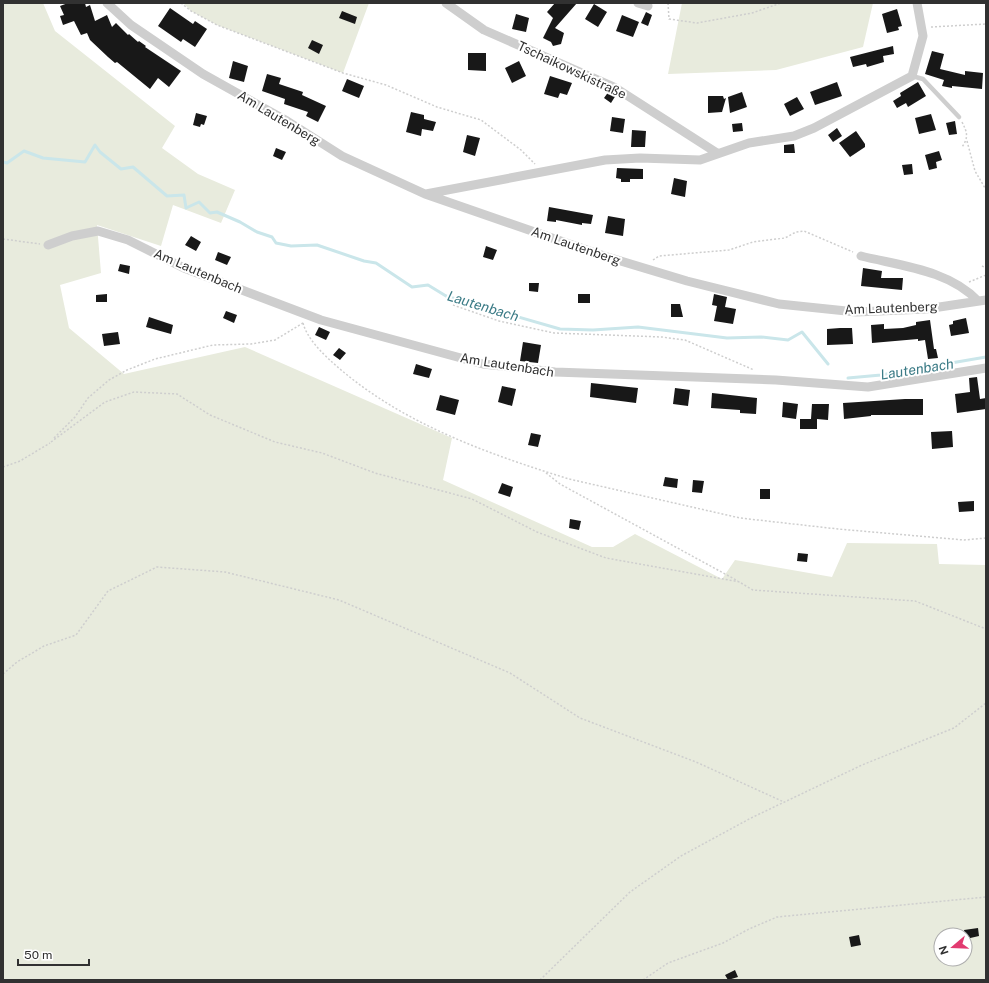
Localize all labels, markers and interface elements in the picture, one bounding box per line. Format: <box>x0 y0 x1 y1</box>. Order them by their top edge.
street label: Tschaikowskistraße <box>515 38 629 102</box>
street label: Am Lautenberg <box>235 87 323 149</box>
street label: Am Lautenberg <box>529 224 623 268</box>
street label: Am Lautenbach <box>151 246 245 296</box>
water label: Lautenbach <box>445 288 521 325</box>
street label: Am Lautenberg <box>844 299 938 317</box>
street label: Am Lautenbach <box>459 350 555 380</box>
water label: Lautenbach <box>879 355 955 383</box>
north arrow <box>933 927 973 967</box>
scale bar <box>18 941 89 967</box>
text: N <box>936 944 951 956</box>
text: 50 m <box>24 948 52 962</box>

